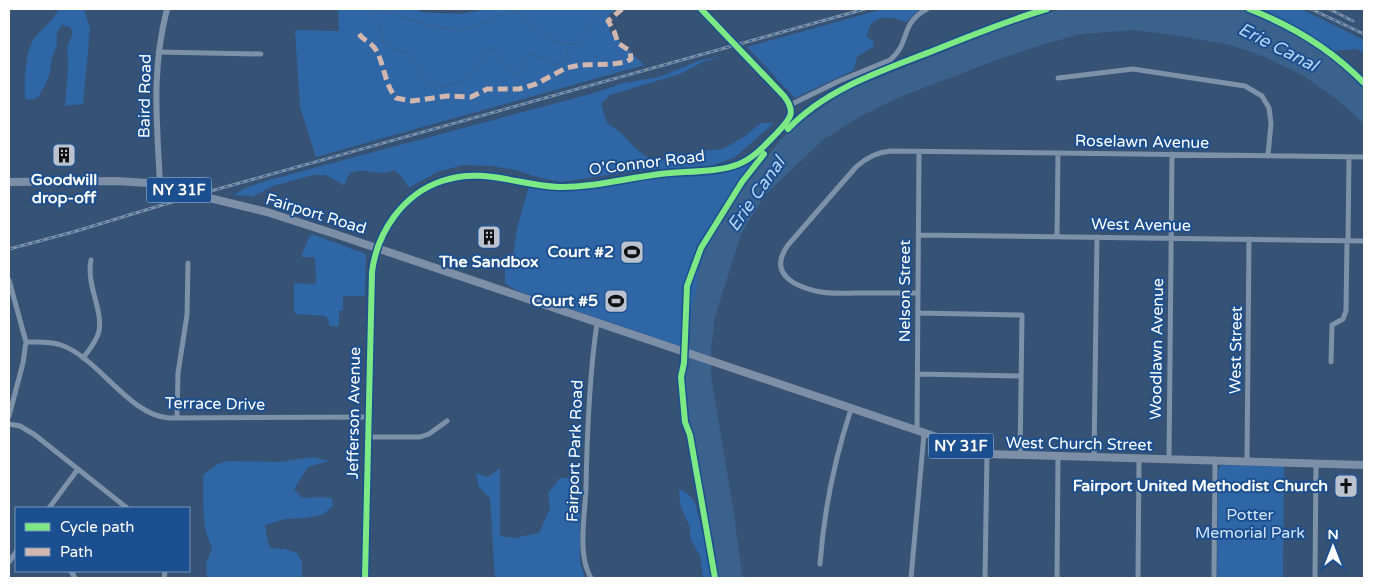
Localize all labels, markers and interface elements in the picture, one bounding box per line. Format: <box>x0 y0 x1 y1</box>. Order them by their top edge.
water label: Erie Canal <box>1235 18 1323 77</box>
street label: Baird Road <box>134 54 156 138</box>
street label: Roselawn Avenue <box>1075 131 1209 153</box>
building icon: Goodwill drop-off <box>51 142 77 168</box>
street label: O'Connor Road <box>588 146 706 180</box>
water label: Erie Canal <box>722 150 791 235</box>
place label: Goodwill drop-off <box>31 170 97 208</box>
road number: NY 31F <box>146 178 212 202</box>
street label: Fairport Road <box>263 189 369 239</box>
street label: West Avenue <box>1091 214 1191 236</box>
building icon: The Sandbox <box>476 224 502 250</box>
sports icon: Court #2 <box>619 239 645 265</box>
street label: Nelson Street <box>895 240 915 342</box>
place label: Court #2 <box>547 242 614 262</box>
place label: The Sandbox <box>438 252 539 272</box>
street label: Woodlawn Avenue <box>1146 278 1168 420</box>
sports icon: Court #5 <box>603 288 629 314</box>
place label: Court #5 <box>531 291 598 311</box>
street label: West Street <box>1225 306 1247 394</box>
street label: Jefferson Avenue <box>343 347 365 479</box>
street label: Fairport Park Road <box>563 379 587 523</box>
street label: Terrace Drive <box>165 393 265 415</box>
street label: West Church Street <box>1005 433 1153 455</box>
road number: NY 31F <box>928 434 994 458</box>
church icon: Fairport United Methodist Church <box>1333 473 1359 499</box>
place label: Fairport United Methodist Church <box>1073 476 1328 496</box>
park label: Potter Memorial Park <box>1195 505 1305 543</box>
legend <box>15 507 190 572</box>
text: Cycle path <box>60 518 134 536</box>
north arrow <box>1308 522 1358 572</box>
text: N <box>1327 526 1339 543</box>
text: Path <box>60 543 93 561</box>

